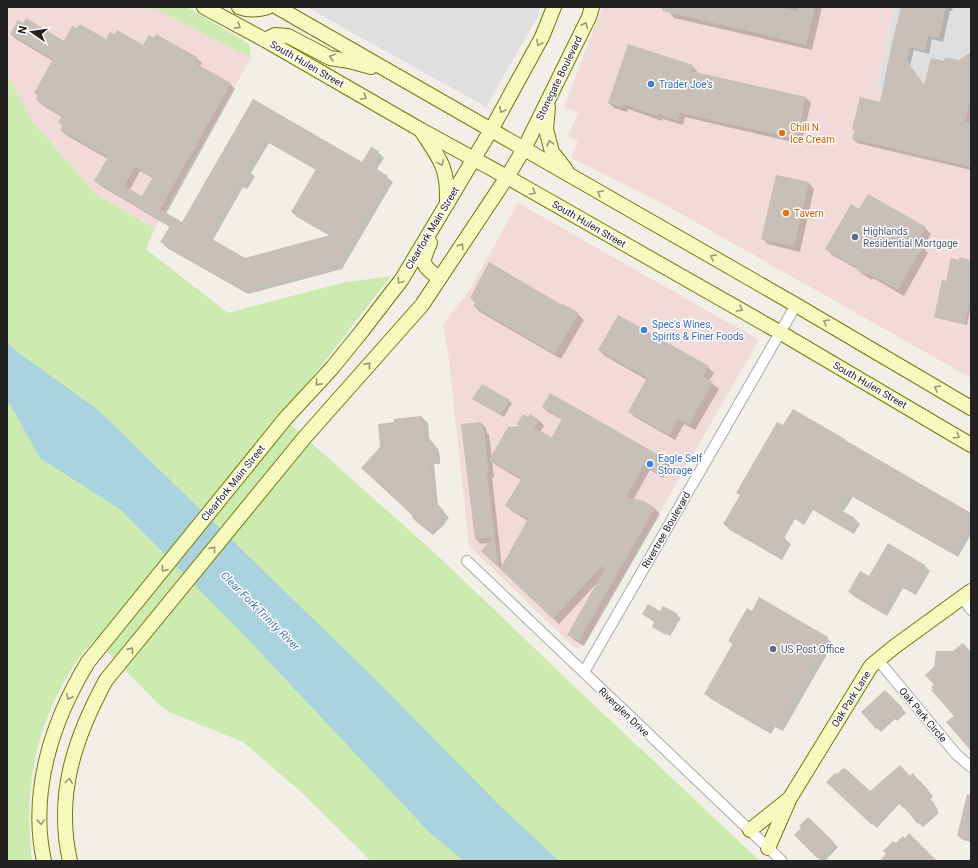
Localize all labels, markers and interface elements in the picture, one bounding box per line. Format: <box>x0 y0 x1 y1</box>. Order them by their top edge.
north arrow <box>12 12 52 52</box>
one-way arrow <box>234 21 241 28</box>
one-way arrow <box>580 22 588 29</box>
text: N <box>16 24 30 35</box>
street label: Stonegate Boulevard <box>534 34 584 122</box>
street label: South Hulen Street <box>268 38 346 90</box>
one-way arrow <box>536 39 543 46</box>
one-way arrow <box>328 54 335 62</box>
marker: Trader Joe's <box>646 79 656 89</box>
place label: Trader Joe's <box>659 79 713 90</box>
one-way arrow <box>359 92 367 99</box>
one-way arrow <box>499 106 506 113</box>
place label: Chill N Ice Cream <box>790 122 835 145</box>
marker: Chill N Ice Cream <box>777 128 787 138</box>
one-way arrow <box>546 139 555 146</box>
one-way arrow <box>437 160 445 167</box>
street label: Clearfork Main Street <box>403 185 461 271</box>
one-way arrow <box>528 187 536 194</box>
one-way arrow <box>597 190 604 197</box>
street label: South Hulen Street <box>550 198 628 250</box>
marker: Tavern <box>781 208 791 218</box>
place label: Tavern <box>794 208 824 219</box>
place label: Highlands Residential Mortgage <box>863 226 958 249</box>
marker: Highlands Residential Mortgage <box>850 232 860 242</box>
one-way arrow <box>456 243 464 250</box>
one-way arrow <box>710 255 717 262</box>
one-way arrow <box>397 277 405 284</box>
one-way arrow <box>735 305 743 312</box>
place label: Spec's Wines, Spirits & Finer Foods <box>652 319 744 342</box>
one-way arrow <box>823 320 830 327</box>
marker: Spec's Wines, Spirits & Finer Foods <box>639 325 649 335</box>
street label: South Hulen Street <box>831 359 909 411</box>
one-way arrow <box>363 362 371 370</box>
one-way arrow <box>316 378 323 385</box>
one-way arrow <box>934 386 941 393</box>
one-way arrow <box>953 432 960 439</box>
street label: Clearfork Main Street <box>199 443 267 523</box>
place label: Eagle Self Storage <box>658 453 703 476</box>
marker: Eagle Self Storage <box>645 459 655 469</box>
street label: Rivertree Boulevard <box>640 490 692 570</box>
one-way arrow <box>209 547 216 554</box>
one-way arrow <box>162 564 169 571</box>
water label: Clear Fork Trinity River <box>218 569 302 653</box>
marker: US Post Office <box>768 644 778 654</box>
place label: US Post Office <box>781 644 845 655</box>
one-way arrow <box>126 647 133 654</box>
street label: Oak Park Lane <box>829 669 873 729</box>
street label: Riverglen Drive <box>597 685 651 739</box>
street label: Oak Park Circle <box>897 686 949 744</box>
one-way arrow <box>67 692 74 700</box>
one-way arrow <box>64 778 73 784</box>
one-way arrow <box>36 819 45 825</box>

